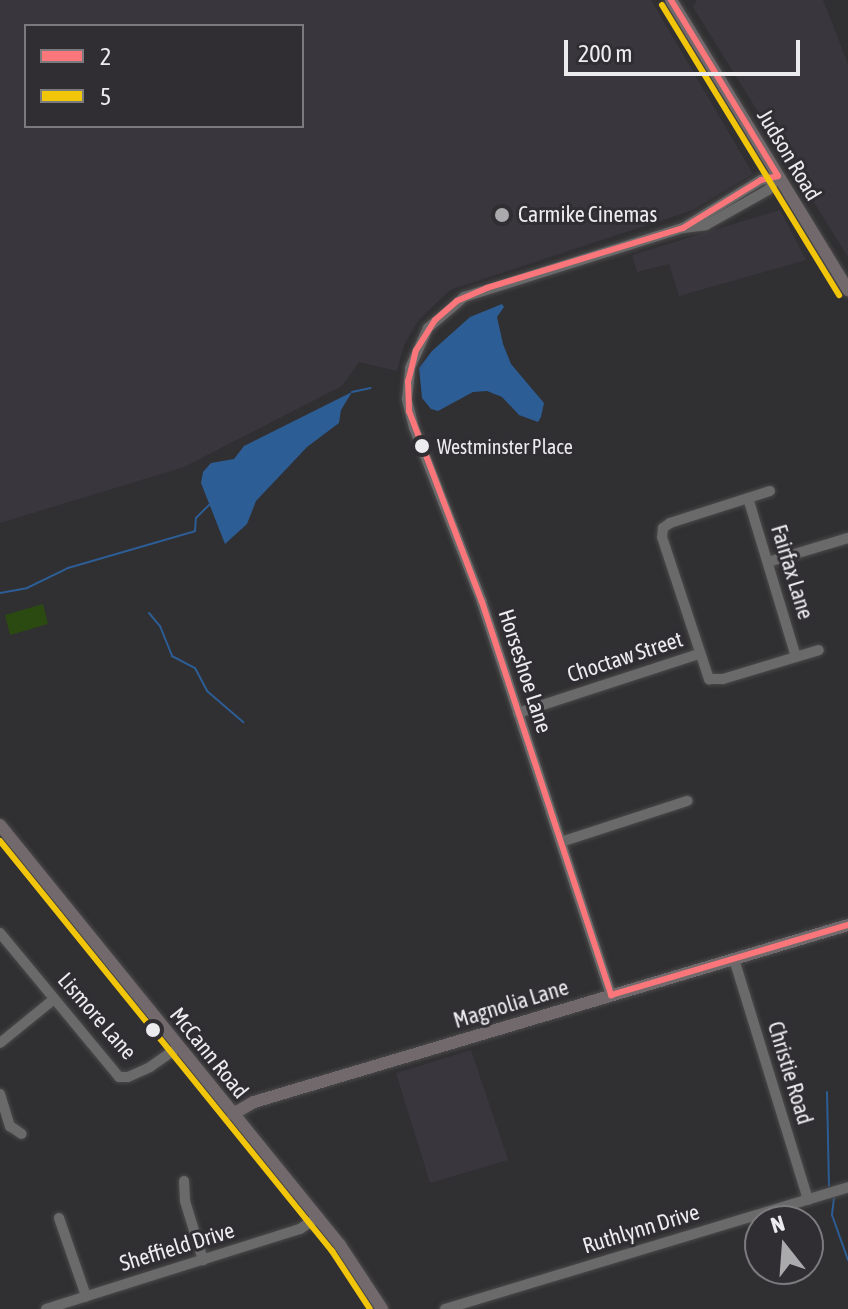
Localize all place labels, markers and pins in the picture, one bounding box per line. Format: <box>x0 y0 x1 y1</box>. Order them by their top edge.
place label: Carmike Cinemas <box>518 202 657 228</box>
marker: Carmike Cinemas <box>493 206 511 224</box>
place label: Westminster Place <box>437 434 573 458</box>
marker: Westminster Place <box>414 438 430 454</box>
unlabelled marker <box>145 1022 161 1038</box>

